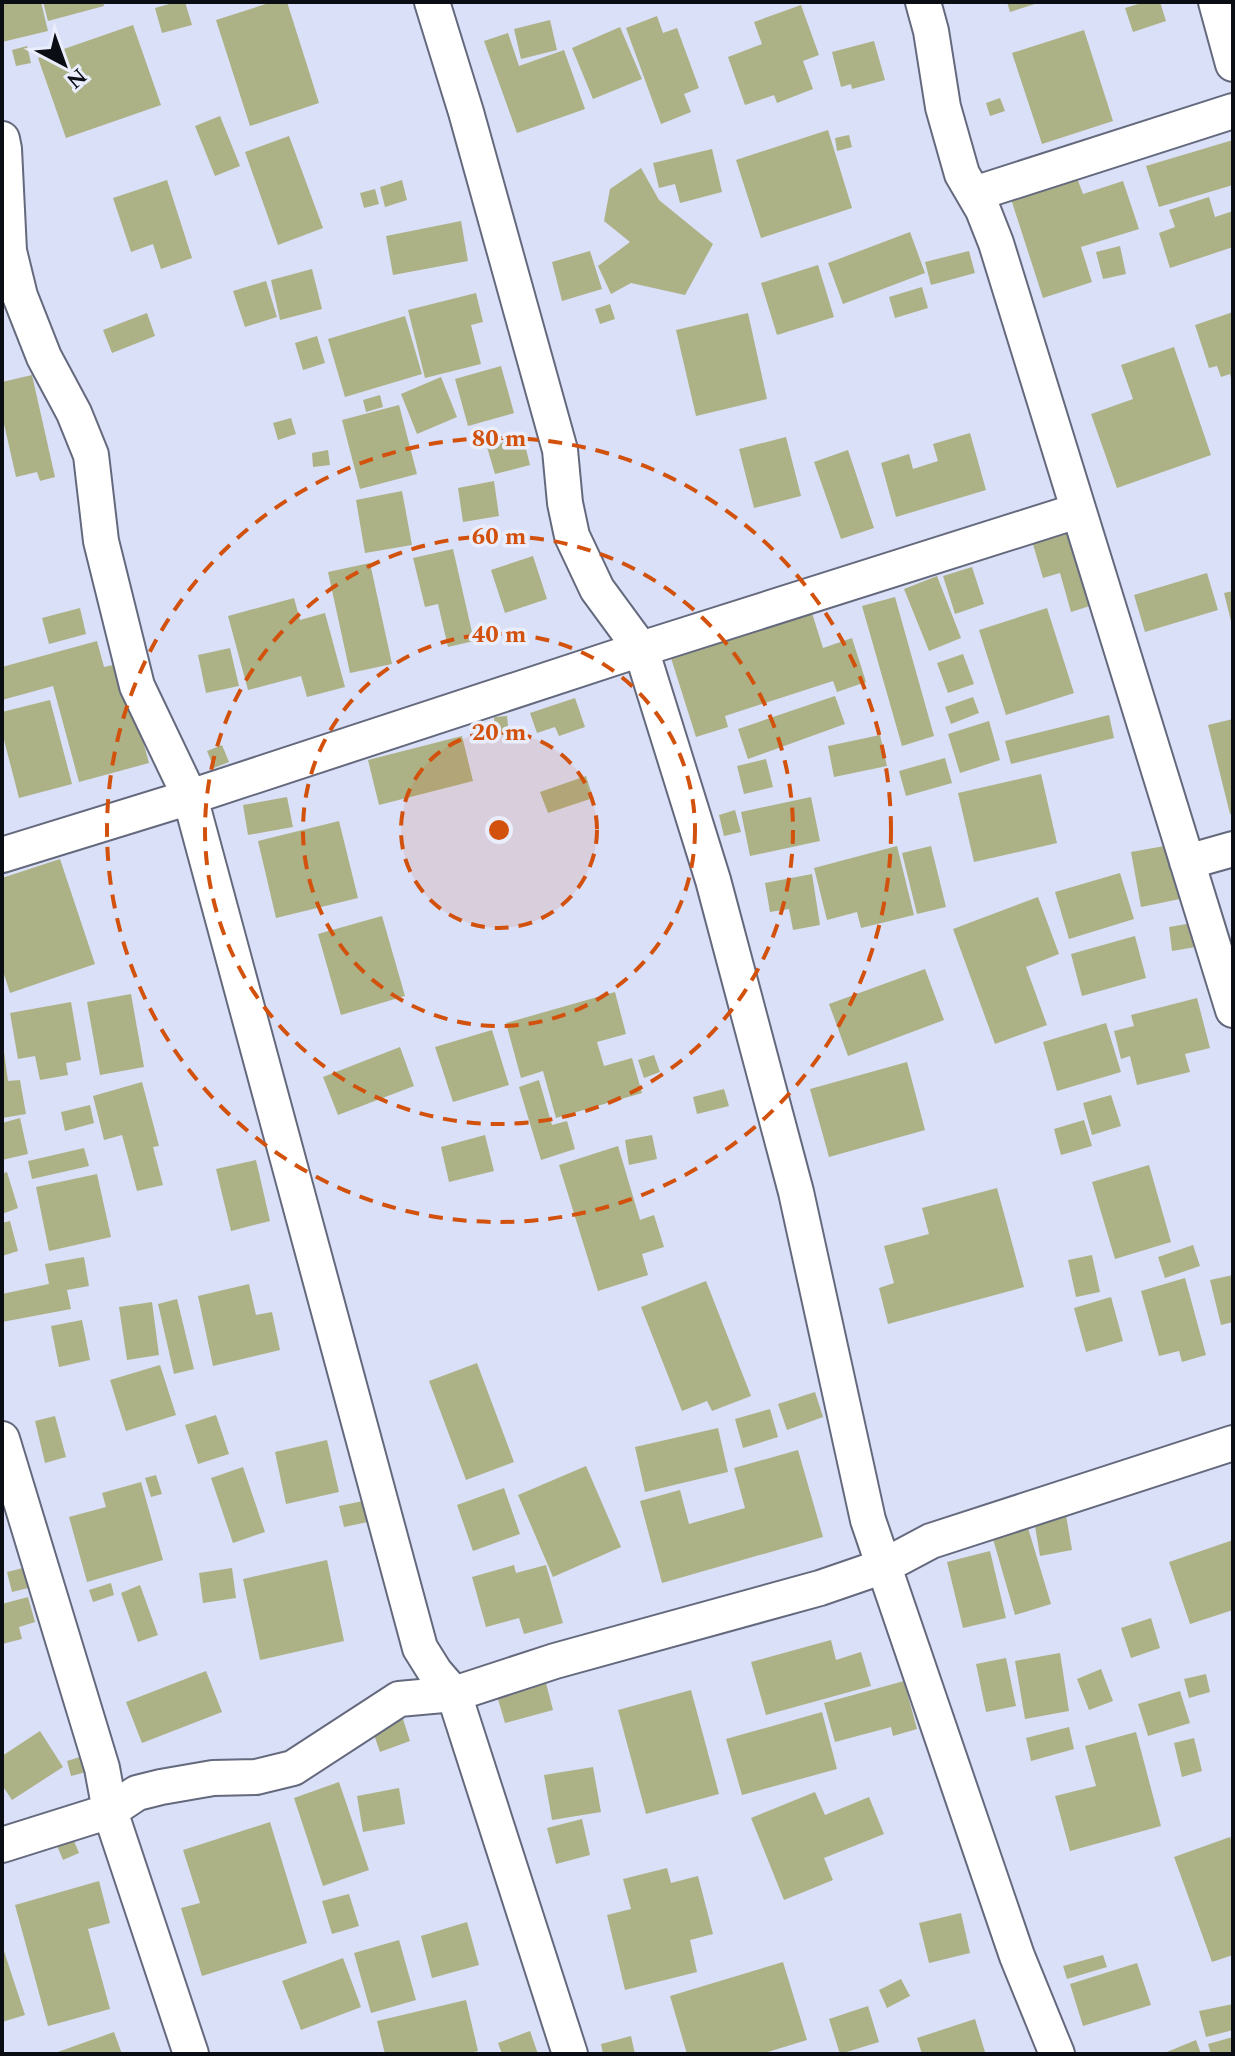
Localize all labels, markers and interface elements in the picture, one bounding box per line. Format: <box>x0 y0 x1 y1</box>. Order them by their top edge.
north arrow <box>24 24 104 104</box>
text: N <box>59 60 94 96</box>
text: 80 m <box>472 421 527 457</box>
text: 60 m <box>472 519 527 555</box>
text: 40 m <box>472 617 527 653</box>
text: 20 m <box>472 715 527 751</box>
centre of rings <box>485 816 513 844</box>

